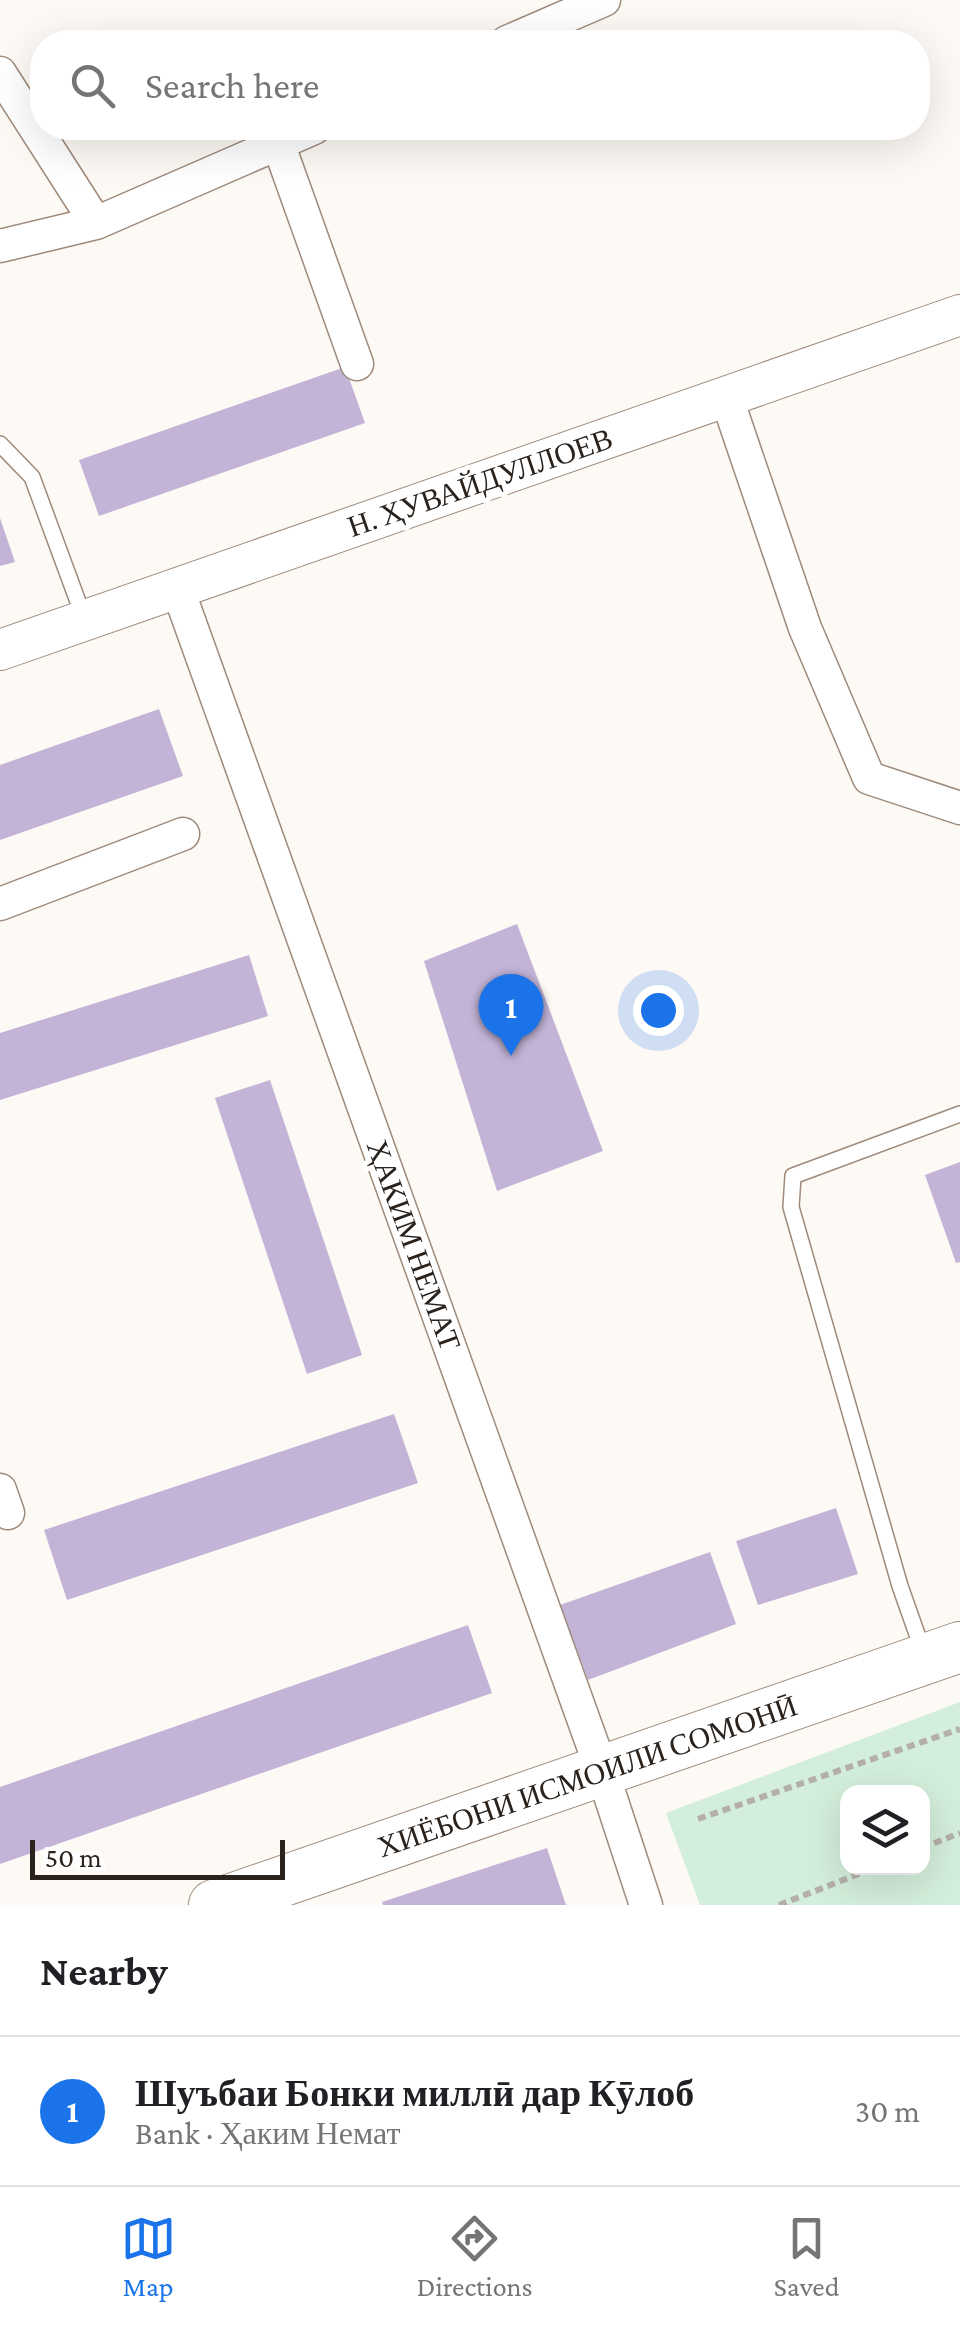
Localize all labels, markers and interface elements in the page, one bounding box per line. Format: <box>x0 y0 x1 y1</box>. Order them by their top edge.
search box <box>30 30 930 140</box>
icon: search <box>65 58 120 113</box>
text: Search here <box>145 64 319 106</box>
street label: Н. ҲУВАЙДУЛЛОЕВ <box>343 421 617 543</box>
pin: 1 <box>478 974 544 1056</box>
your location <box>633 985 684 1036</box>
street label: ҲАКИМ НЕМАТ <box>361 1135 467 1355</box>
street label: ХИЁБОНИ ИСМОИЛИ СОМОНӢ <box>373 1688 801 1864</box>
map controls <box>840 1785 930 1875</box>
button: layers <box>840 1785 930 1875</box>
scale bar <box>30 1835 285 1880</box>
text: 50 m <box>45 1842 102 1873</box>
text: Nearby <box>40 1947 168 1994</box>
text: Шуъбаи Бонки миллӣ дар Кӯлоб <box>135 2072 694 2114</box>
text: 1 <box>67 2093 78 2129</box>
text: 30 m <box>855 2093 920 2129</box>
text: Bank · Ҳаким Немат <box>135 2115 400 2151</box>
tab: Map <box>121 2211 176 2302</box>
tab: Directions <box>417 2211 533 2302</box>
tab: Saved <box>774 2211 839 2302</box>

